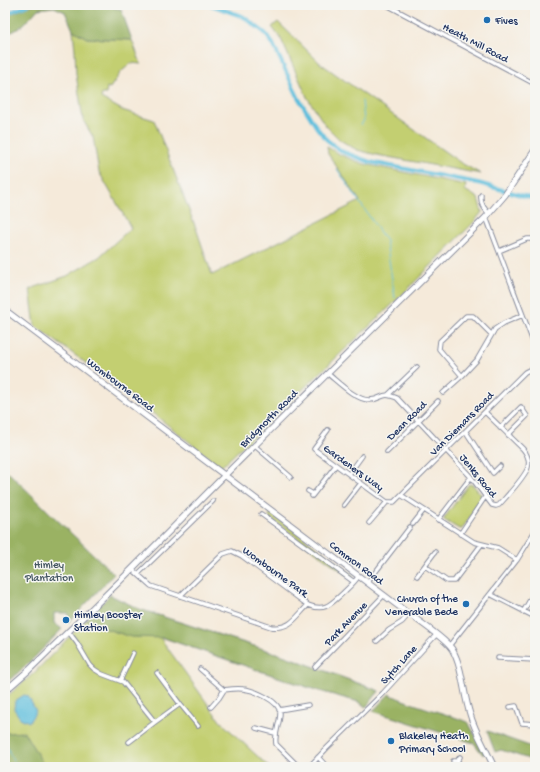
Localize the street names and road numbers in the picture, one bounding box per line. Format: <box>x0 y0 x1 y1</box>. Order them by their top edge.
street label: Heath Mill Road <box>440 21 511 67</box>
street label: Wombourne Road <box>84 356 157 416</box>
street label: Bridgnorth Road <box>237 387 302 451</box>
street label: Van Diemans Road <box>427 389 498 459</box>
street label: Dean Road <box>384 398 431 444</box>
street label: Gardeners Way <box>320 443 386 495</box>
street label: Jenks Road <box>456 452 500 502</box>
street label: Common Road <box>326 539 387 589</box>
street label: Wombourne Park <box>240 545 311 601</box>
street label: Park Avenue <box>322 600 371 650</box>
street label: Sytch Lane <box>379 643 420 687</box>

